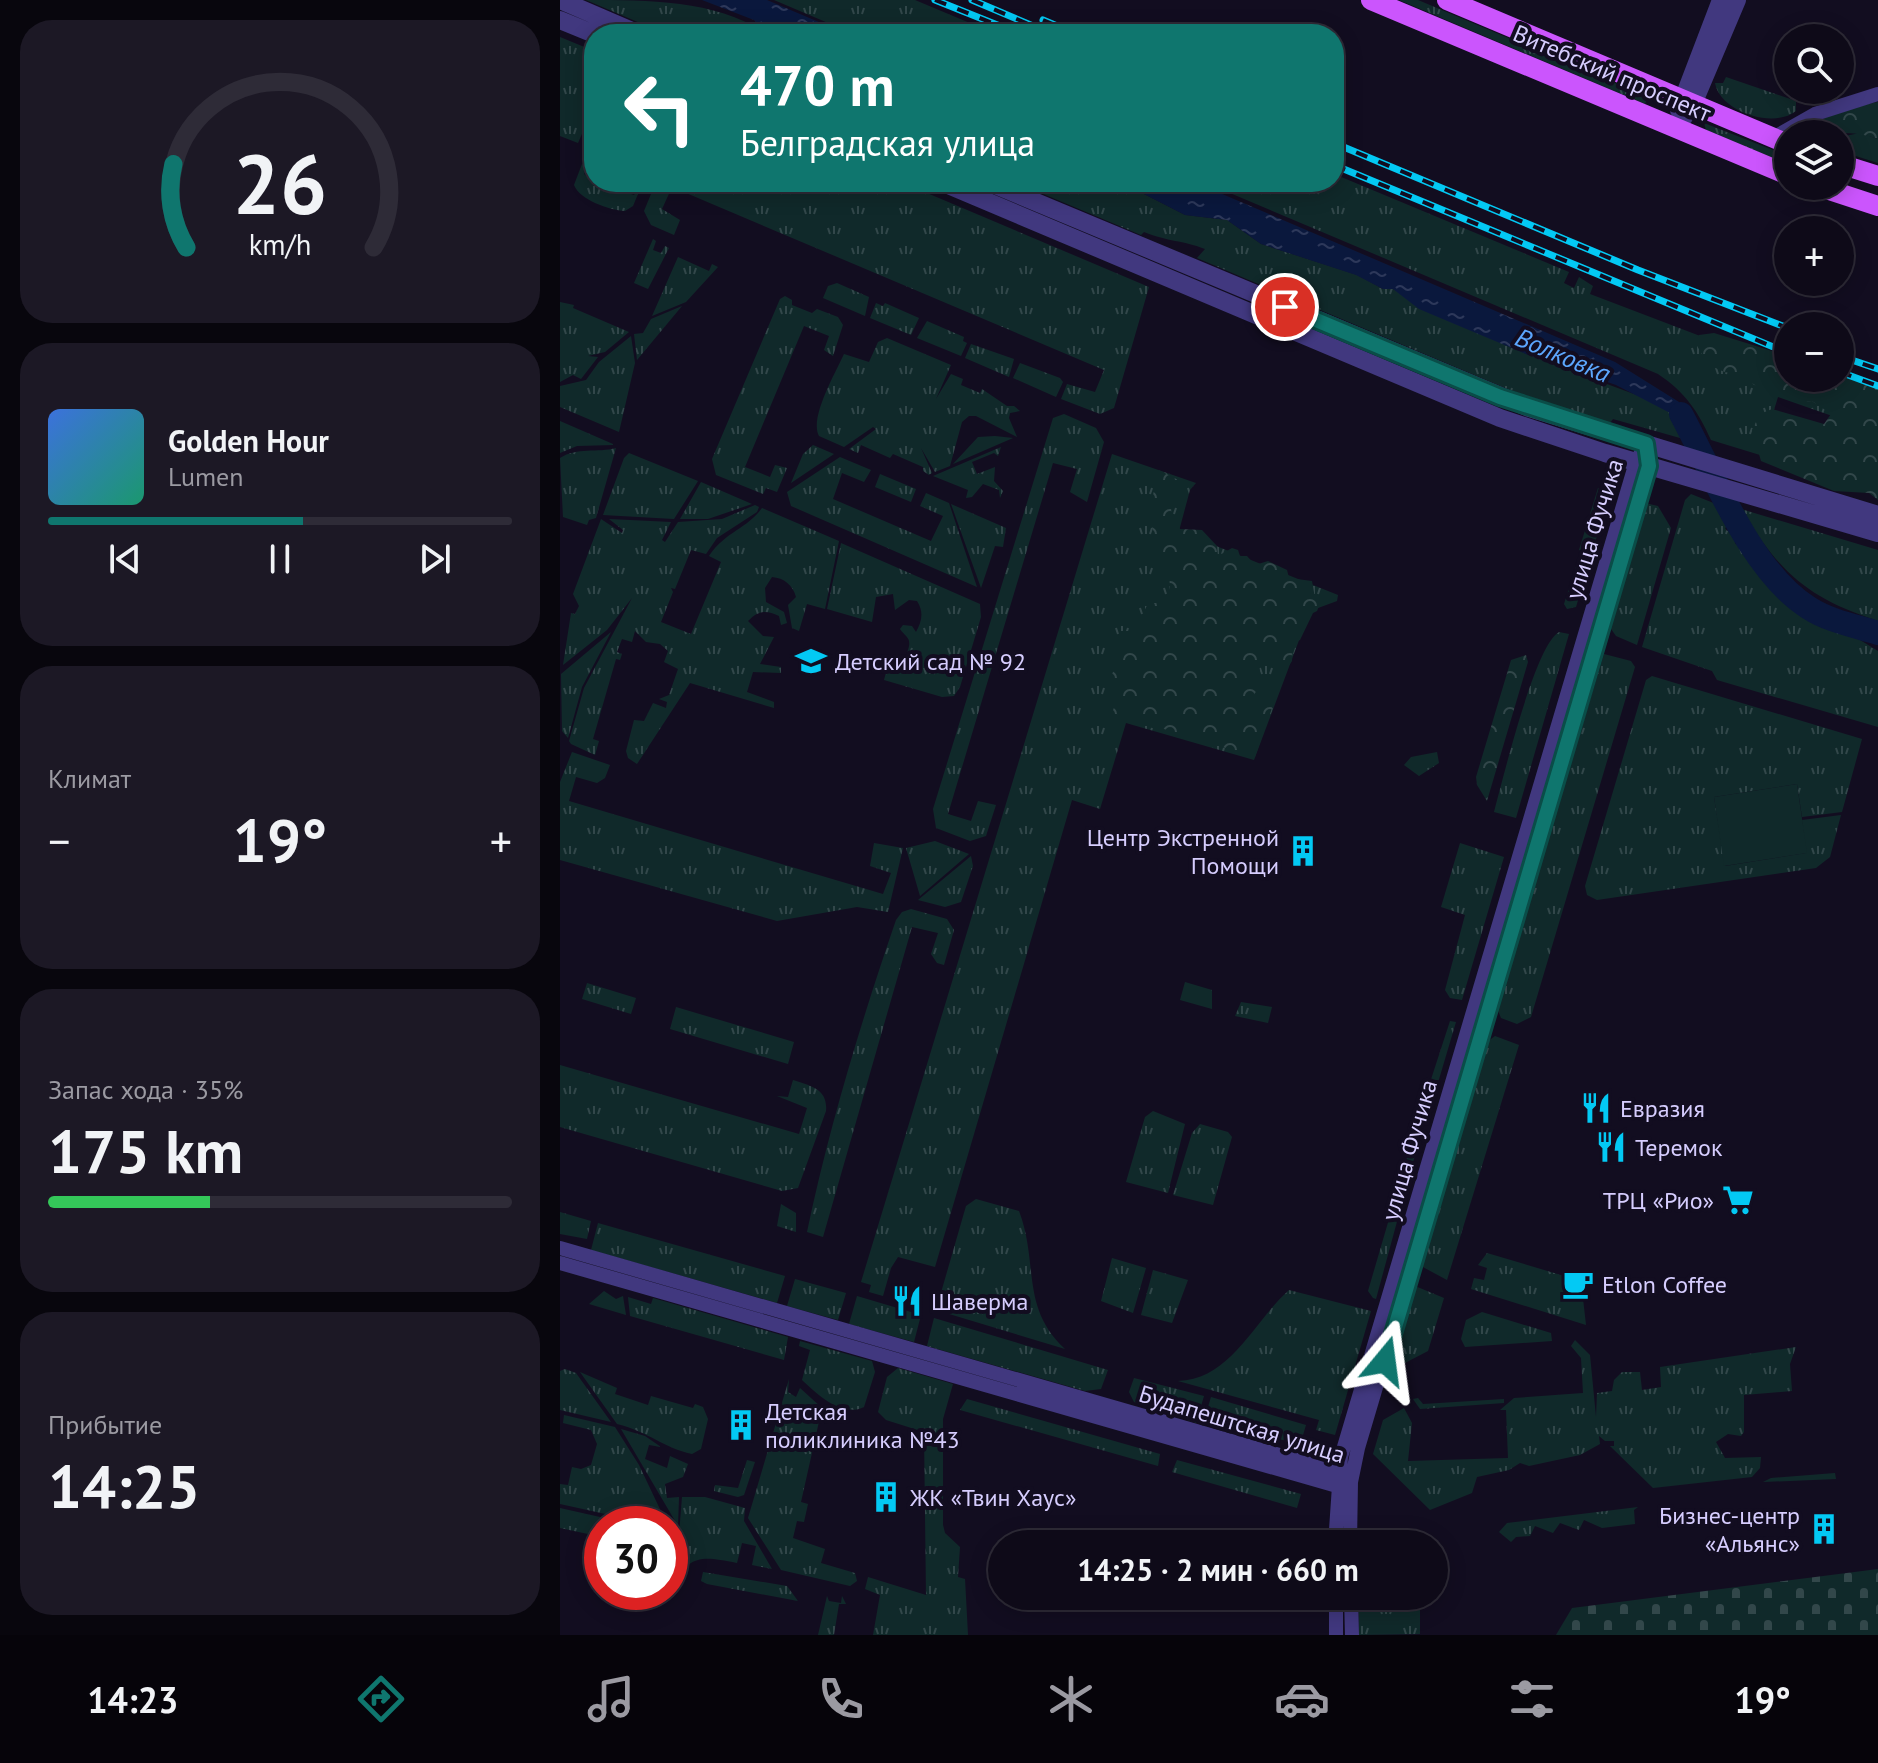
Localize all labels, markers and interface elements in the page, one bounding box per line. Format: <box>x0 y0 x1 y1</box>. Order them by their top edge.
street label: Витебский проспект <box>1508 17 1716 129</box>
map controls <box>1774 24 1854 392</box>
button: search <box>1774 24 1854 104</box>
text: 470 m <box>740 49 895 121</box>
icon: left <box>608 56 712 160</box>
text: Белградская улица <box>740 119 1035 166</box>
button: layers <box>1774 120 1854 200</box>
text: 26 <box>233 128 327 236</box>
button: + <box>1774 216 1854 296</box>
text: km/h <box>249 226 311 263</box>
pin <box>1251 273 1319 341</box>
icon: arrive <box>1263 285 1307 329</box>
button: − <box>1774 312 1854 392</box>
water label: Волковка <box>1511 320 1616 390</box>
text: Golden Hour <box>168 421 329 460</box>
street label: улица Фучика <box>1558 455 1630 603</box>
text: Lumen <box>168 460 243 493</box>
icon: previous <box>103 537 147 581</box>
icon: pause <box>258 537 302 581</box>
icon: next <box>413 537 457 581</box>
school or university icon: Детский сад № 92 <box>794 644 828 678</box>
place label: Детский сад № 92 <box>835 646 1026 677</box>
text: Климат <box>48 762 131 795</box>
text: 19° <box>233 801 327 879</box>
text: − <box>48 812 70 869</box>
text: + <box>490 812 512 869</box>
place label: Центр Экстренной Помощи <box>1087 822 1279 881</box>
building icon: Центр Экстренной Помощи <box>1286 834 1320 868</box>
text: Запас хода · 35% <box>48 1073 243 1106</box>
street label: улица Фучика <box>1374 1076 1444 1224</box>
restaurant icon: Евразия <box>1579 1091 1613 1125</box>
place label: Евразия <box>1620 1093 1705 1124</box>
text: 175 km <box>48 1112 243 1190</box>
restaurant icon: Теремок <box>1594 1130 1628 1164</box>
place label: Теремок <box>1635 1132 1723 1163</box>
supermarket icon: ТРЦ «Рио» <box>1721 1183 1755 1217</box>
place label: ТРЦ «Рио» <box>1603 1185 1714 1216</box>
cafe icon: Etlon Coffee <box>1561 1267 1595 1301</box>
place label: Etlon Coffee <box>1602 1269 1727 1300</box>
restaurant icon: Шаверма <box>890 1284 924 1318</box>
place label: Шаверма <box>931 1286 1029 1317</box>
position arrow <box>1343 1319 1427 1403</box>
street label: Будапештская улица <box>1135 1378 1349 1470</box>
place label: Детская поликлиника №43 <box>765 1396 960 1455</box>
text: Прибытие <box>48 1408 162 1441</box>
building icon: Детская поликлиника №43 <box>724 1408 758 1442</box>
text: 14:25 <box>48 1447 200 1525</box>
building icon: ЖК «Твин Хаус» <box>869 1480 903 1514</box>
place label: ЖК «Твин Хаус» <box>909 1482 1076 1513</box>
place label: Бизнес-центр «Альянс» <box>1659 1500 1800 1559</box>
speed limit sign: 30 <box>584 1506 688 1610</box>
building icon: Бизнес-центр «Альянс» <box>1807 1512 1841 1546</box>
text: 14:25 · 2 мин · 660 m <box>1077 1550 1359 1589</box>
icon: directions <box>353 1671 409 1727</box>
icon: music <box>583 1671 639 1727</box>
icon: phone <box>813 1671 869 1727</box>
icon: climate <box>1043 1671 1099 1727</box>
icon: car <box>1274 1671 1330 1727</box>
icon: filters <box>1504 1671 1560 1727</box>
text: 14:23 <box>87 1676 178 1723</box>
text: 19° <box>1734 1676 1791 1723</box>

